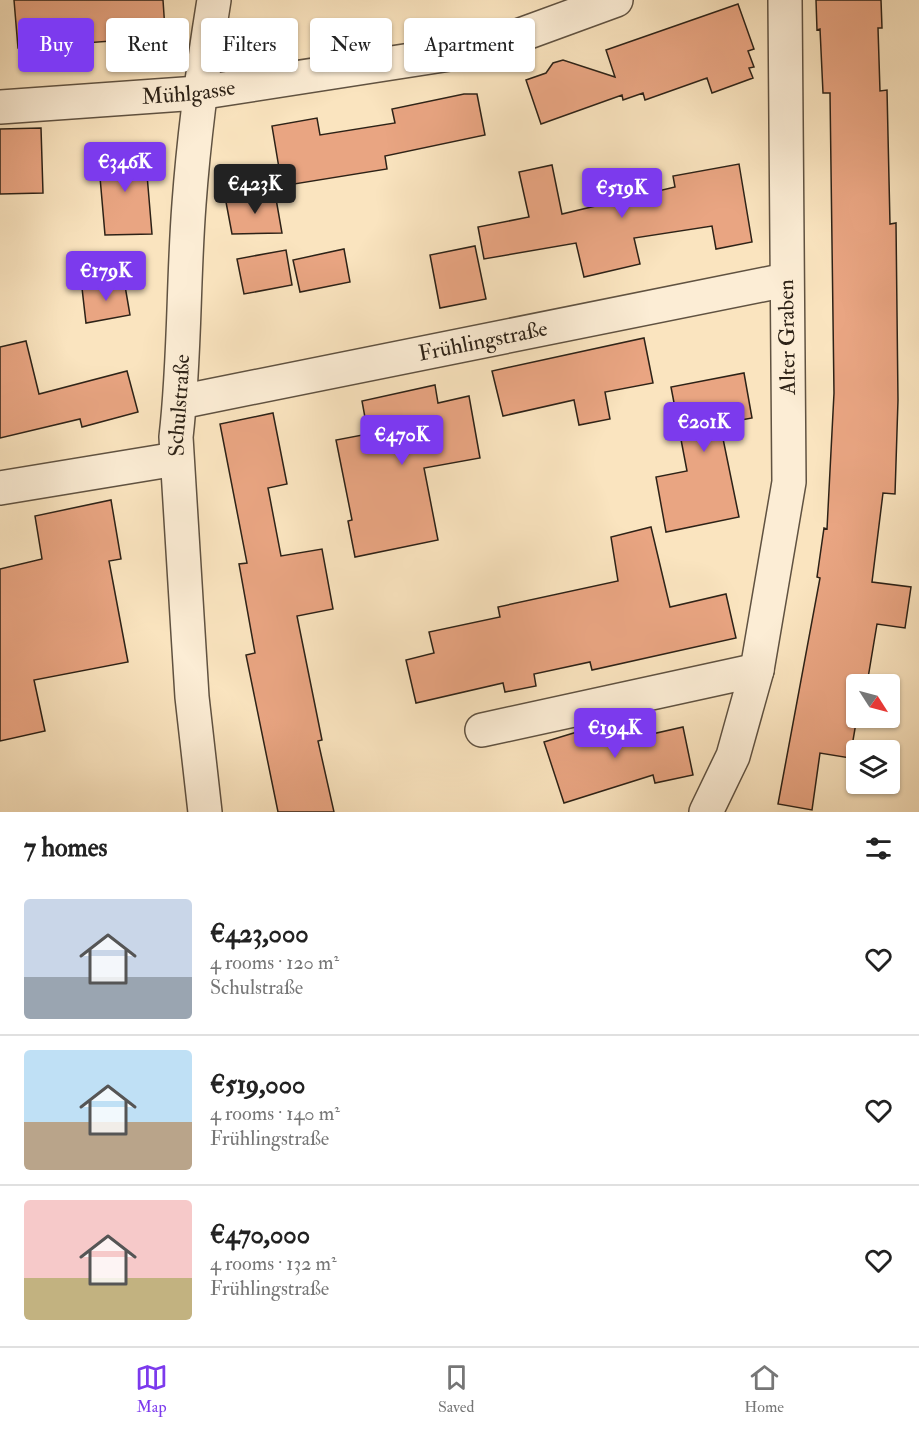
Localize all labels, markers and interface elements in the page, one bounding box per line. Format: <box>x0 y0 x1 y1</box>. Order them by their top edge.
chip: Buy <box>18 18 94 72</box>
chip: Rent <box>106 18 189 72</box>
chip: Filters <box>201 18 298 72</box>
chip: New <box>310 18 392 72</box>
chip: Apartment <box>404 18 535 72</box>
street label: Mühlgasse <box>141 73 237 111</box>
pin: €346K <box>83 142 167 193</box>
text: €346K <box>98 149 152 174</box>
pin: €423K <box>213 164 297 215</box>
pin: €519K <box>580 168 664 219</box>
text: €423K <box>228 171 282 196</box>
text: €519K <box>596 175 648 200</box>
pin: €179K <box>64 251 148 302</box>
text: €179K <box>80 258 132 283</box>
street label: Alter Graben <box>772 279 802 396</box>
street label: Frühlingstraße <box>416 314 550 368</box>
street label: Schulstraße <box>162 354 196 457</box>
pin: €201K <box>662 402 746 453</box>
text: €201K <box>677 409 731 434</box>
pin: €470K <box>360 415 444 466</box>
text: €470K <box>374 422 430 447</box>
north arrow <box>846 674 900 728</box>
map controls <box>846 674 900 794</box>
pin: €194K <box>573 708 657 759</box>
text: €194K <box>588 715 642 740</box>
button: layers <box>846 740 900 794</box>
text: 7 homes <box>24 832 107 864</box>
icon: filters <box>862 832 895 865</box>
text: €423,000 <box>210 918 309 950</box>
icon: home <box>72 923 144 995</box>
icon: heart <box>862 943 895 976</box>
text: 4 rooms · 120 m² <box>210 950 339 975</box>
text: Schulstraße <box>210 975 303 1000</box>
text: €519,000 <box>210 1069 305 1101</box>
icon: home <box>72 1074 144 1146</box>
icon: heart <box>862 1094 895 1127</box>
text: 4 rooms · 140 m² <box>210 1101 340 1126</box>
text: Frühlingstraße <box>210 1126 329 1151</box>
text: €470,000 <box>210 1219 310 1251</box>
icon: home <box>72 1224 144 1296</box>
icon: heart <box>862 1244 895 1277</box>
text: 4 rooms · 132 m² <box>210 1251 337 1276</box>
text: Frühlingstraße <box>210 1276 329 1301</box>
tab: Map <box>135 1361 168 1417</box>
tab: Saved <box>438 1361 474 1417</box>
tab: Home <box>744 1361 784 1417</box>

